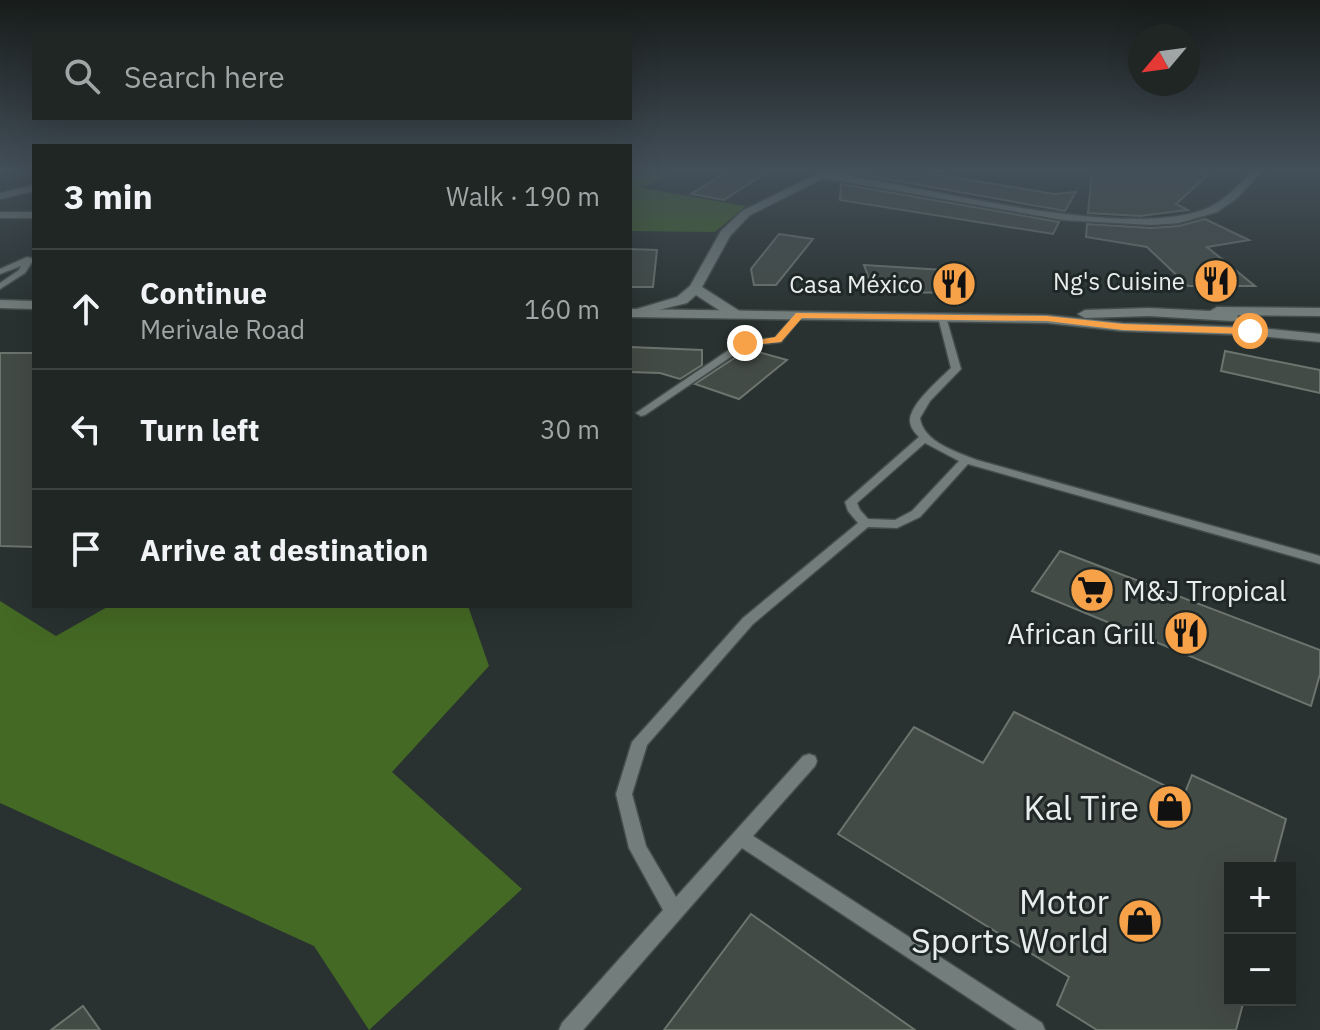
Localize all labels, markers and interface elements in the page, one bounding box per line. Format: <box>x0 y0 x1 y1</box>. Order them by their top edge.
north arrow <box>1128 24 1200 96</box>
search box <box>32 32 632 120</box>
icon: search <box>60 54 104 98</box>
text: Search here <box>124 57 285 96</box>
text: 3 min <box>64 174 153 218</box>
text: Walk · 190 m <box>446 179 600 213</box>
restaurant icon: Ng's Cuisine <box>1192 257 1240 305</box>
restaurant icon: Casa México <box>930 260 978 308</box>
place label: Ng's Cuisine <box>1053 265 1185 297</box>
place label: Casa México <box>789 268 923 300</box>
text: Continue <box>140 273 267 312</box>
icon: ahead <box>64 287 108 331</box>
text: 160 m <box>524 292 600 326</box>
text: Merivale Road <box>140 312 305 346</box>
route start <box>1232 313 1268 349</box>
route end <box>727 325 763 361</box>
icon: left <box>64 407 108 451</box>
text: Turn left <box>140 410 259 449</box>
text: 30 m <box>540 412 600 446</box>
icon: arrive <box>64 527 108 571</box>
text: Arrive at destination <box>140 530 428 569</box>
supermarket icon: M&J Tropical <box>1068 566 1116 614</box>
place label: M&J Tropical <box>1123 572 1287 609</box>
restaurant icon: African Grill <box>1162 609 1210 657</box>
place label: African Grill <box>1007 615 1155 652</box>
shop icon: Kal Tire <box>1146 783 1194 831</box>
place label: Kal Tire <box>1024 785 1139 829</box>
map controls <box>1224 862 1296 1006</box>
button: + <box>1224 862 1296 934</box>
place label: Motor Sports World <box>911 879 1109 962</box>
shop icon: Motor Sports World <box>1116 897 1164 945</box>
button: − <box>1224 934 1296 1006</box>

